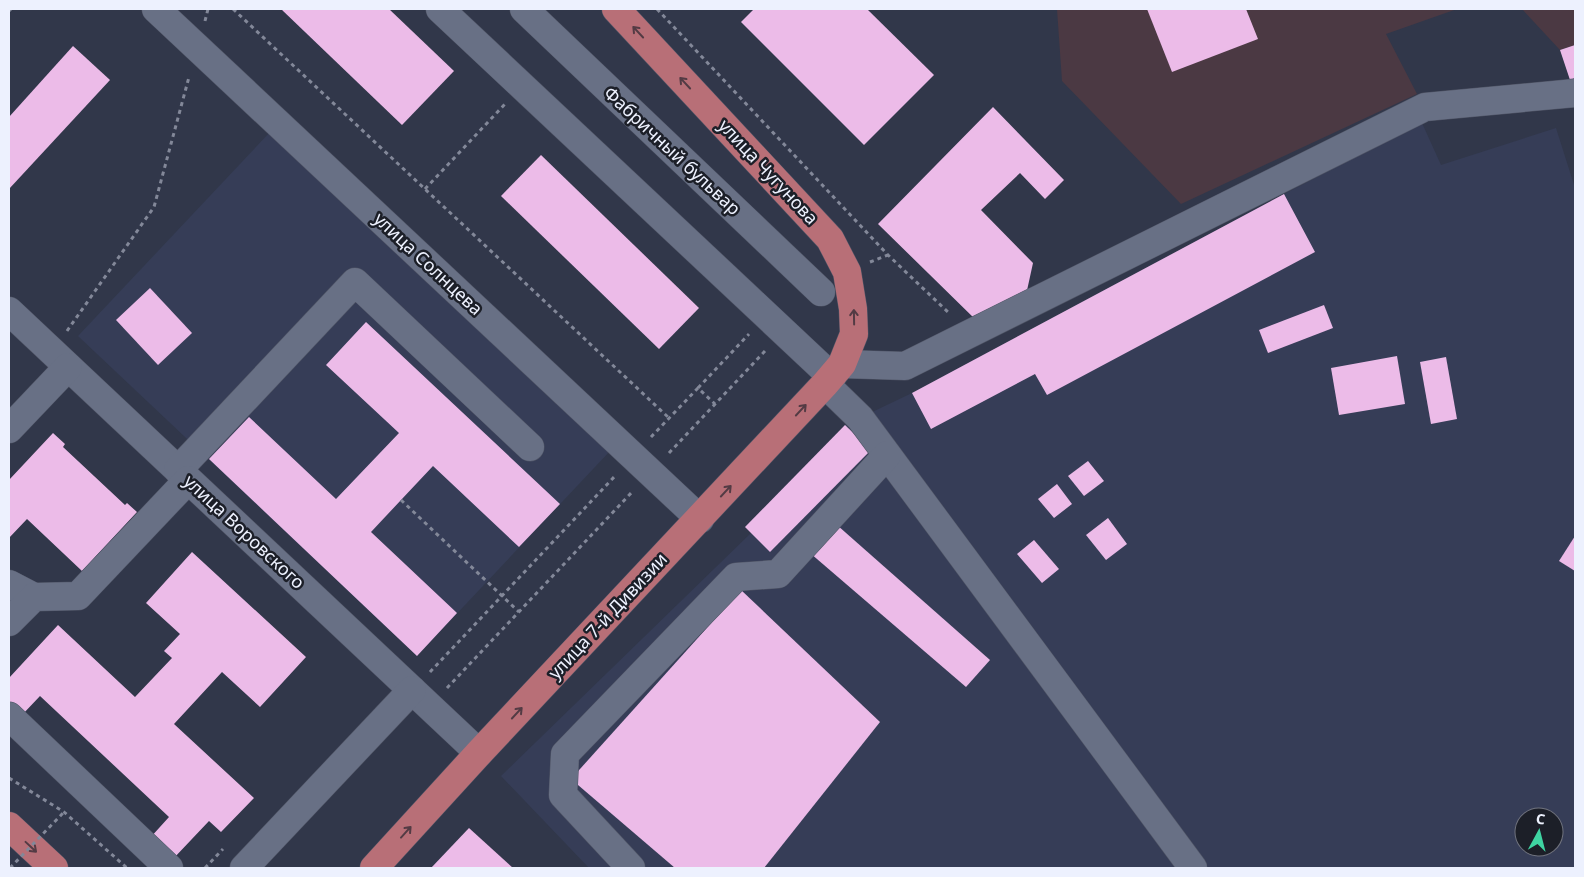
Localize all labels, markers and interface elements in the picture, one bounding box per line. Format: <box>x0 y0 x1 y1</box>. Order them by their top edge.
one-way arrow <box>632 26 644 39</box>
one-way arrow <box>679 76 691 89</box>
street label: Фабричный бульвар <box>599 81 746 220</box>
street label: улица Чугунова <box>714 113 824 229</box>
street label: улица Солнцева <box>369 207 488 320</box>
one-way arrow <box>849 310 858 326</box>
one-way arrow <box>796 403 807 416</box>
street label: улица Воровского <box>179 469 310 594</box>
one-way arrow <box>720 485 732 497</box>
street label: улица 7-й Дивизии <box>542 547 672 684</box>
one-way arrow <box>511 706 523 719</box>
north arrow <box>1514 807 1564 857</box>
text: С <box>1535 809 1546 829</box>
one-way arrow <box>401 826 412 839</box>
one-way arrow <box>25 841 38 853</box>

